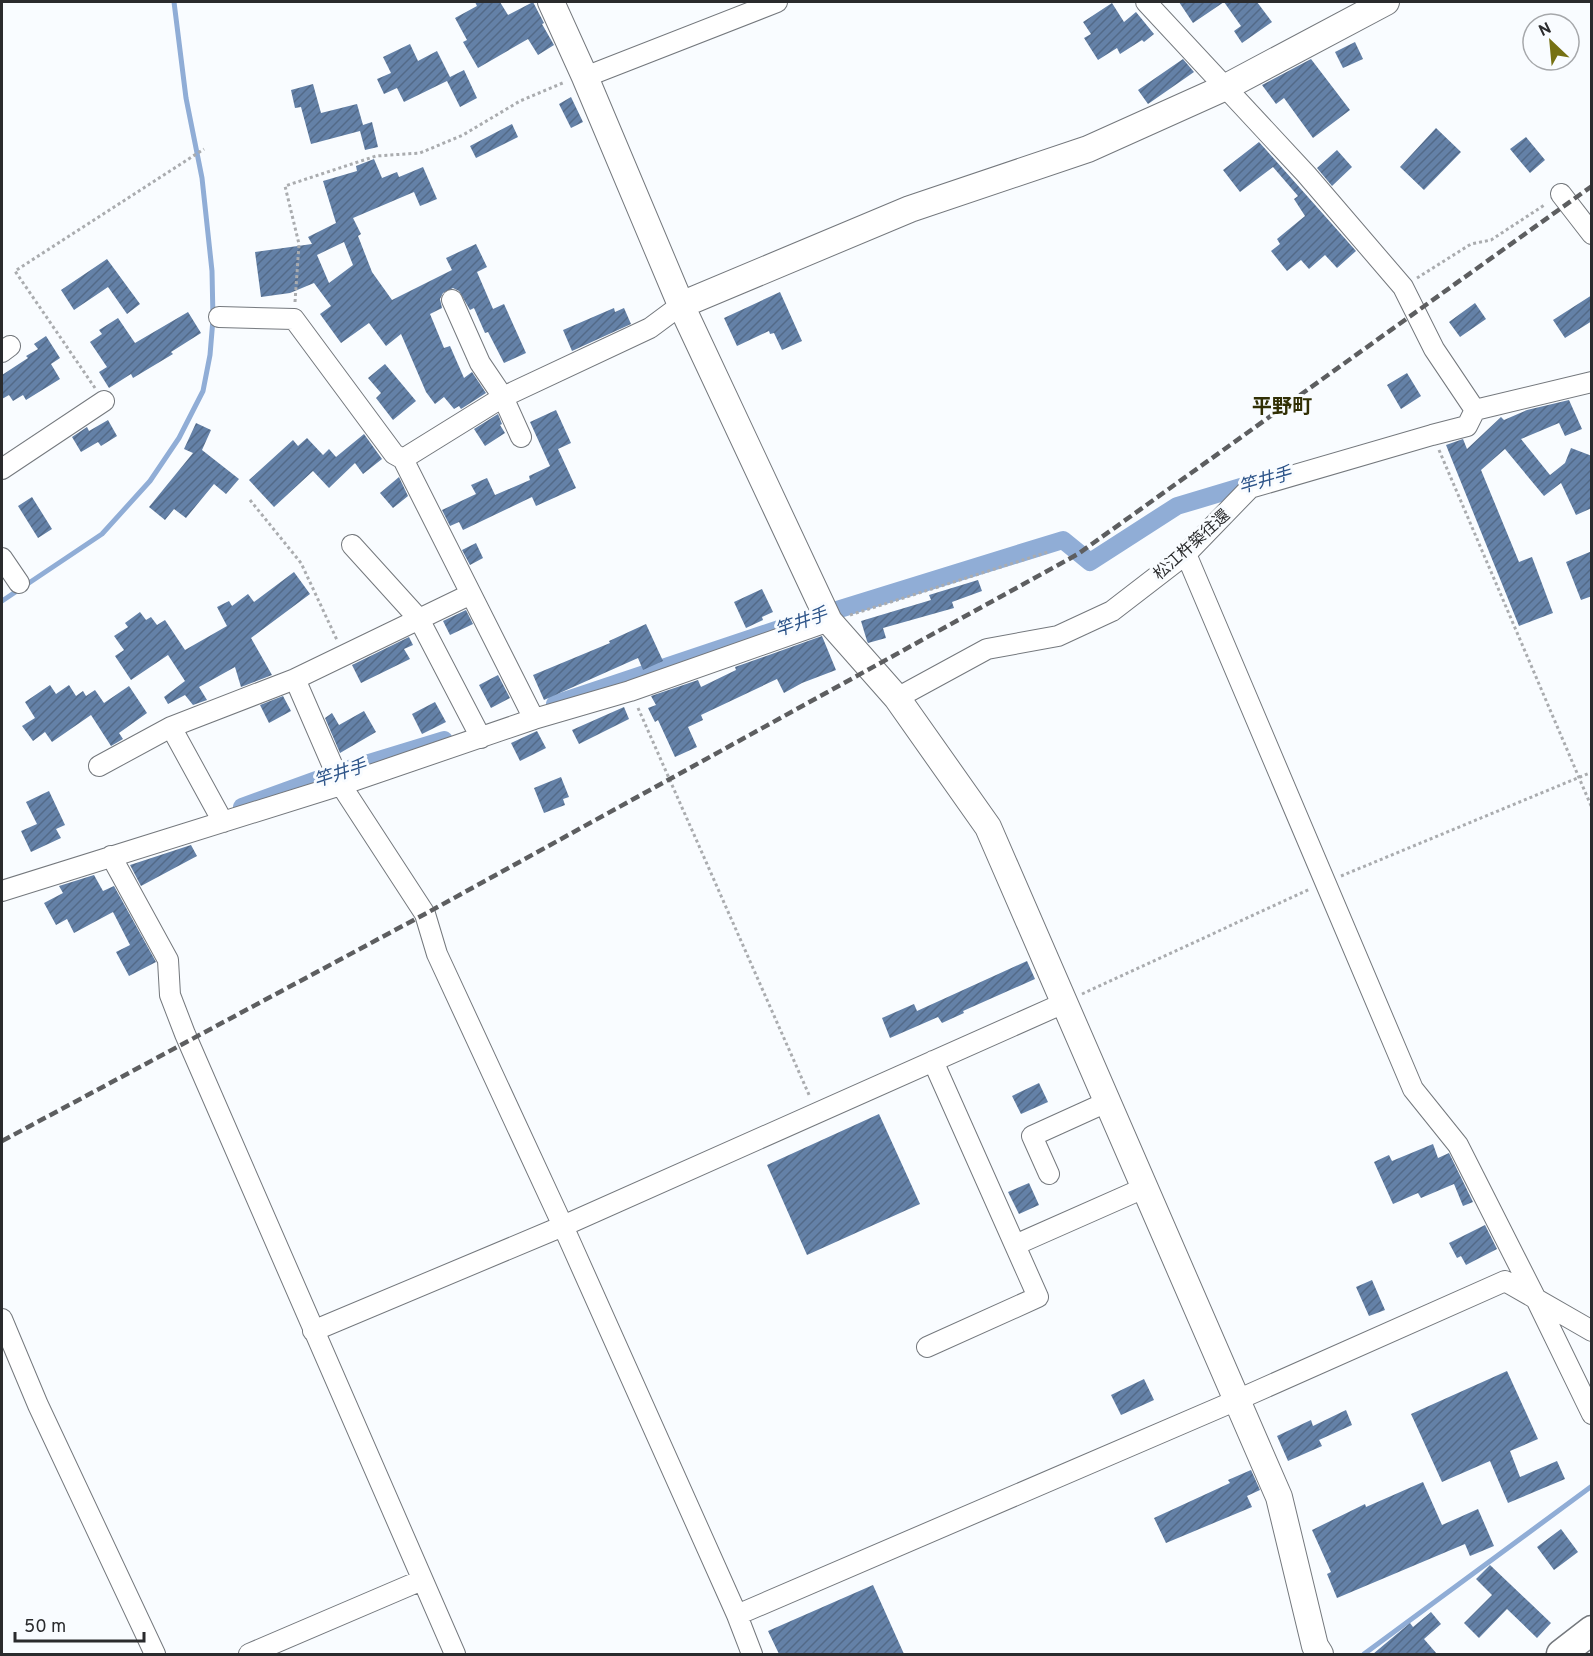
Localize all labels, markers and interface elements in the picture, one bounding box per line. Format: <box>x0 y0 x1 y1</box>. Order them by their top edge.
north arrow <box>1521 12 1581 72</box>
text: N <box>1536 19 1555 42</box>
district label: 平野町 <box>1252 395 1312 421</box>
water label: 竿井手 <box>1236 463 1295 500</box>
street label: 松江杵築往還 <box>1150 506 1235 585</box>
water label: 竿井手 <box>772 603 832 643</box>
water label: 竿井手 <box>311 755 371 794</box>
scale bar <box>15 1605 144 1643</box>
text: 50 m <box>24 1616 66 1639</box>

